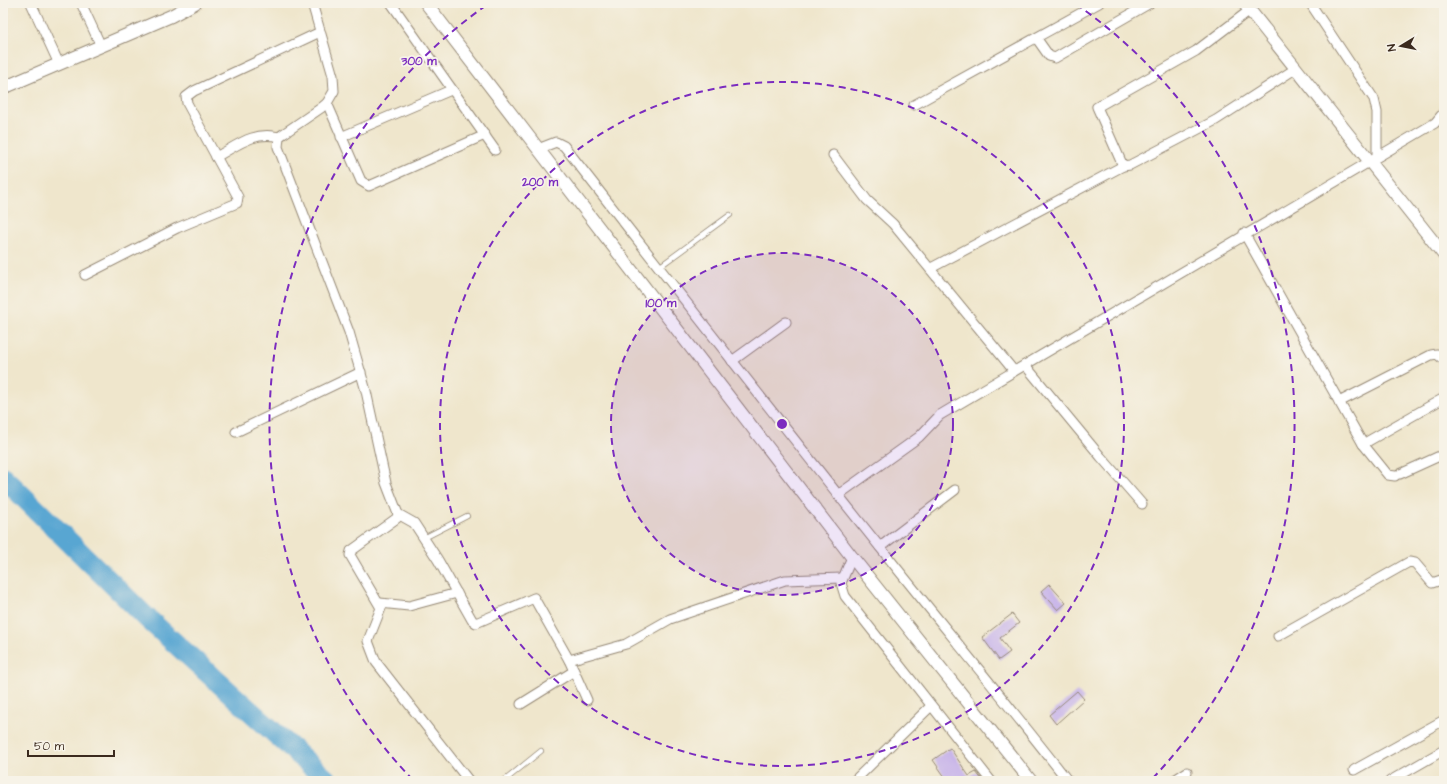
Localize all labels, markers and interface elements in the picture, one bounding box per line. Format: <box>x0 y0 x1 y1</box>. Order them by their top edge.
north arrow <box>1381 26 1421 66</box>
text: N <box>1384 43 1400 52</box>
text: 300 m <box>400 53 437 70</box>
text: 200 m <box>521 174 559 191</box>
text: 100 m <box>646 295 677 312</box>
centre of rings <box>775 417 789 431</box>
scale bar <box>28 732 114 758</box>
text: 50 m <box>34 738 65 755</box>

